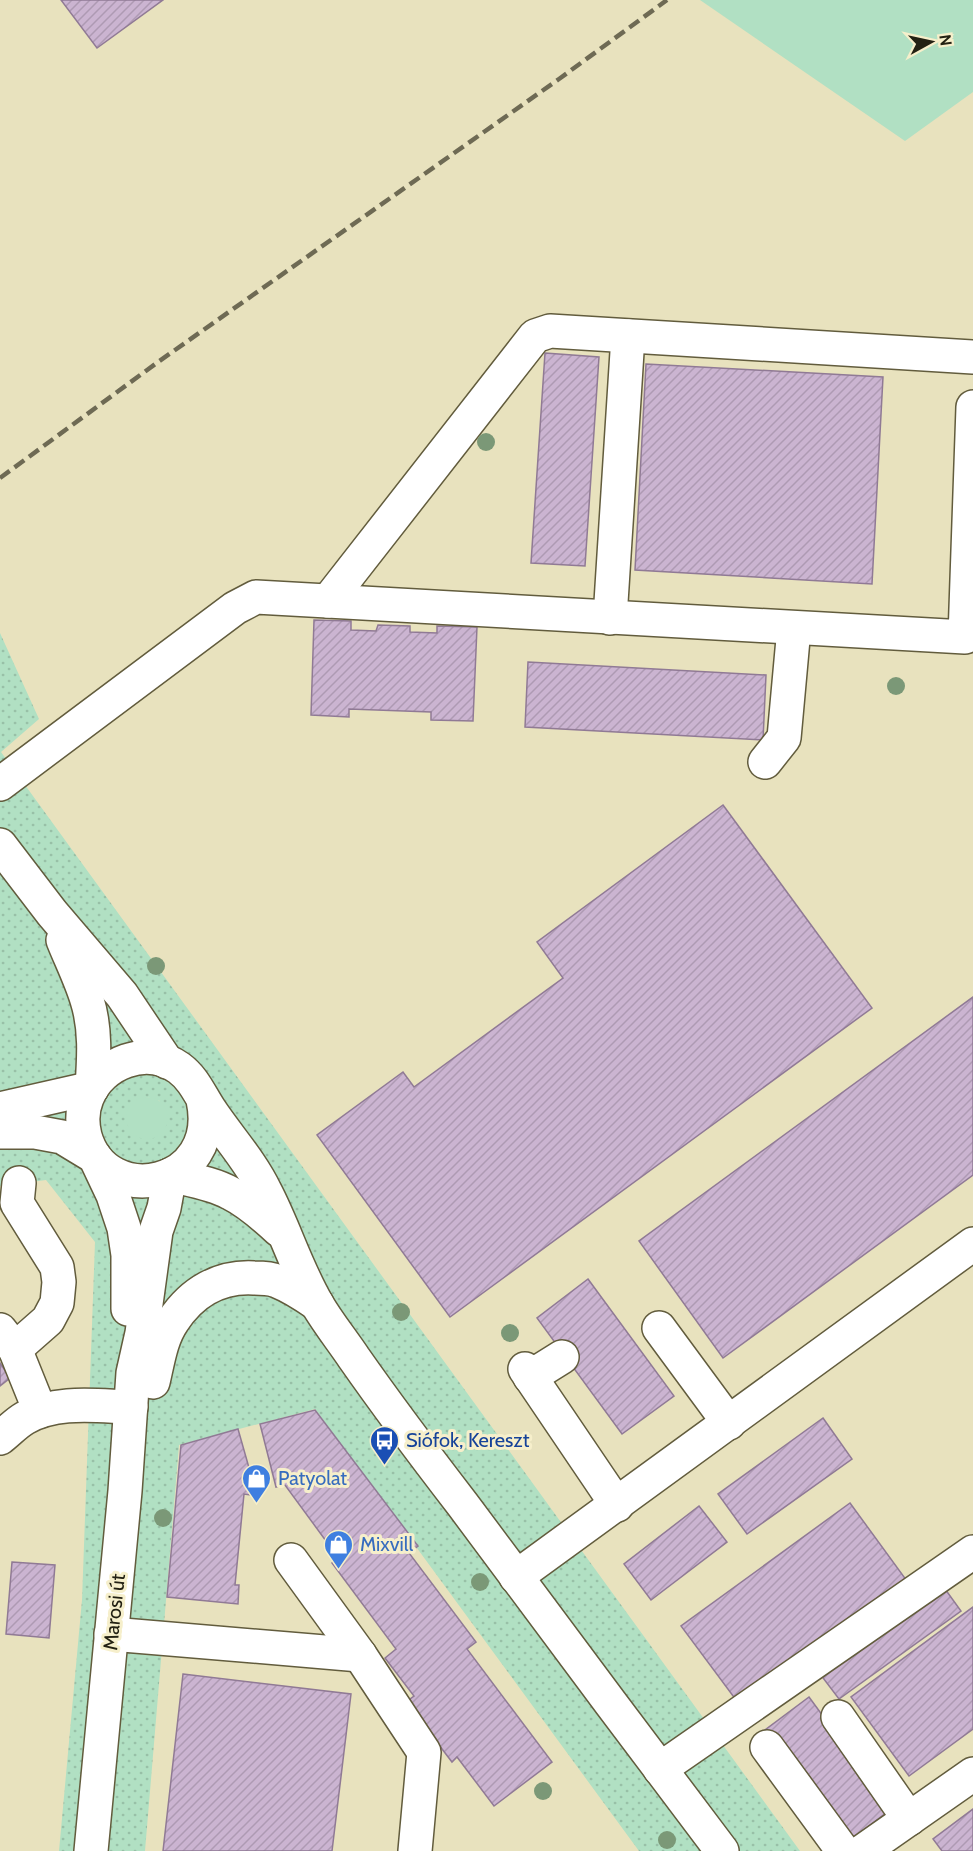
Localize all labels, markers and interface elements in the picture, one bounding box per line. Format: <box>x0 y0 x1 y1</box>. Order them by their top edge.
north arrow <box>901 12 961 72</box>
text: N <box>935 33 956 47</box>
bus stop icon: Siófok, Kereszt <box>369 1424 401 1466</box>
place label: Siófok, Kereszt <box>406 1428 530 1452</box>
shop icon: Patyolat <box>241 1462 273 1504</box>
place label: Patyolat <box>278 1466 347 1490</box>
shop icon: Mixvill <box>323 1528 355 1570</box>
place label: Mixvill <box>360 1532 414 1556</box>
street label: Marosi út <box>98 1572 130 1652</box>

